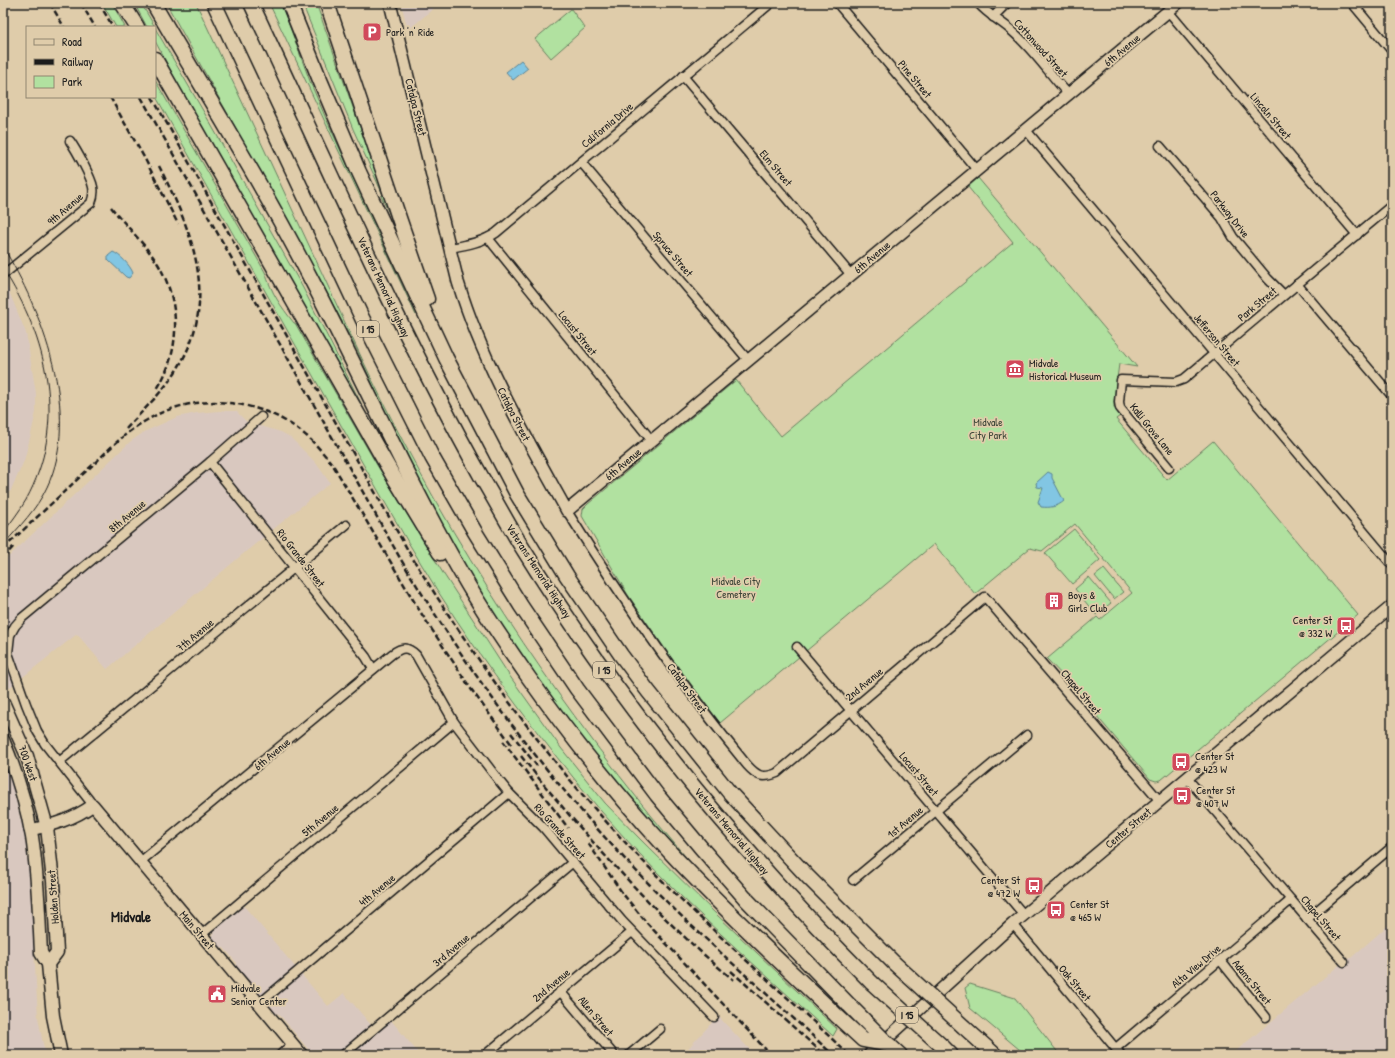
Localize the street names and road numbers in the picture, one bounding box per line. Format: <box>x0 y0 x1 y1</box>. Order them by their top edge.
street label: Cottonwood Street <box>1011 16 1071 80</box>
street label: 6th Avenue <box>1101 30 1144 69</box>
street label: Pine Street <box>895 57 935 101</box>
street label: Catalpa Street <box>402 77 430 137</box>
street label: Lincoln Street <box>1248 90 1295 142</box>
street label: California Drive <box>578 99 636 151</box>
street label: Elm Street <box>757 147 795 189</box>
street label: Parkway Drive <box>1207 188 1253 241</box>
street label: 9th Avenue <box>44 189 86 228</box>
street label: Spruce Street <box>650 228 696 280</box>
street label: Veterans Memorial Highway <box>355 234 414 340</box>
street label: 6th Avenue <box>851 237 894 276</box>
street label: Park Street <box>1235 284 1279 324</box>
street label: Locust Street <box>556 308 600 358</box>
street label: Jefferson Street <box>1191 311 1243 369</box>
road number: I 15 <box>357 321 379 337</box>
street label: Catalpa Street <box>494 385 534 443</box>
street label: Kalli Grove Lane <box>1127 400 1178 458</box>
street label: 6th Avenue <box>602 444 645 483</box>
street label: 8th Avenue <box>106 496 149 535</box>
street label: Veterans Memorial Highway <box>503 521 575 621</box>
street label: Rio Grande Street <box>274 526 328 590</box>
street label: 7th Avenue <box>174 615 217 655</box>
street label: Catalpa Street <box>664 660 710 716</box>
road number: I 15 <box>593 662 615 678</box>
street label: 2nd Avenue <box>842 664 886 704</box>
street label: Chapel Street <box>1058 666 1104 718</box>
street label: 6th Avenue <box>251 734 294 773</box>
street label: 700 West <box>15 743 41 783</box>
street label: Locust Street <box>896 749 942 799</box>
street label: Veterans Memorial Highway <box>691 785 773 878</box>
street label: 5th Avenue <box>299 800 342 839</box>
street label: Rio Grande Street <box>531 800 589 862</box>
street label: 1st Avenue <box>884 803 926 841</box>
street label: Center Street <box>1102 805 1154 851</box>
street label: Holden Street <box>44 869 62 925</box>
street label: 4th Avenue <box>356 870 398 909</box>
street label: Chapel Street <box>1298 892 1344 944</box>
street label: Main Street <box>177 908 217 952</box>
street label: 3rd Avenue <box>430 930 473 969</box>
street label: Alta View Drive <box>1168 941 1224 991</box>
street label: Adams Street <box>1230 957 1275 1007</box>
street label: Oak Street <box>1056 962 1094 1004</box>
street label: 2nd Avenue <box>529 965 573 1005</box>
street label: Allen Street <box>575 993 617 1039</box>
road number: I 15 <box>896 1007 918 1023</box>

